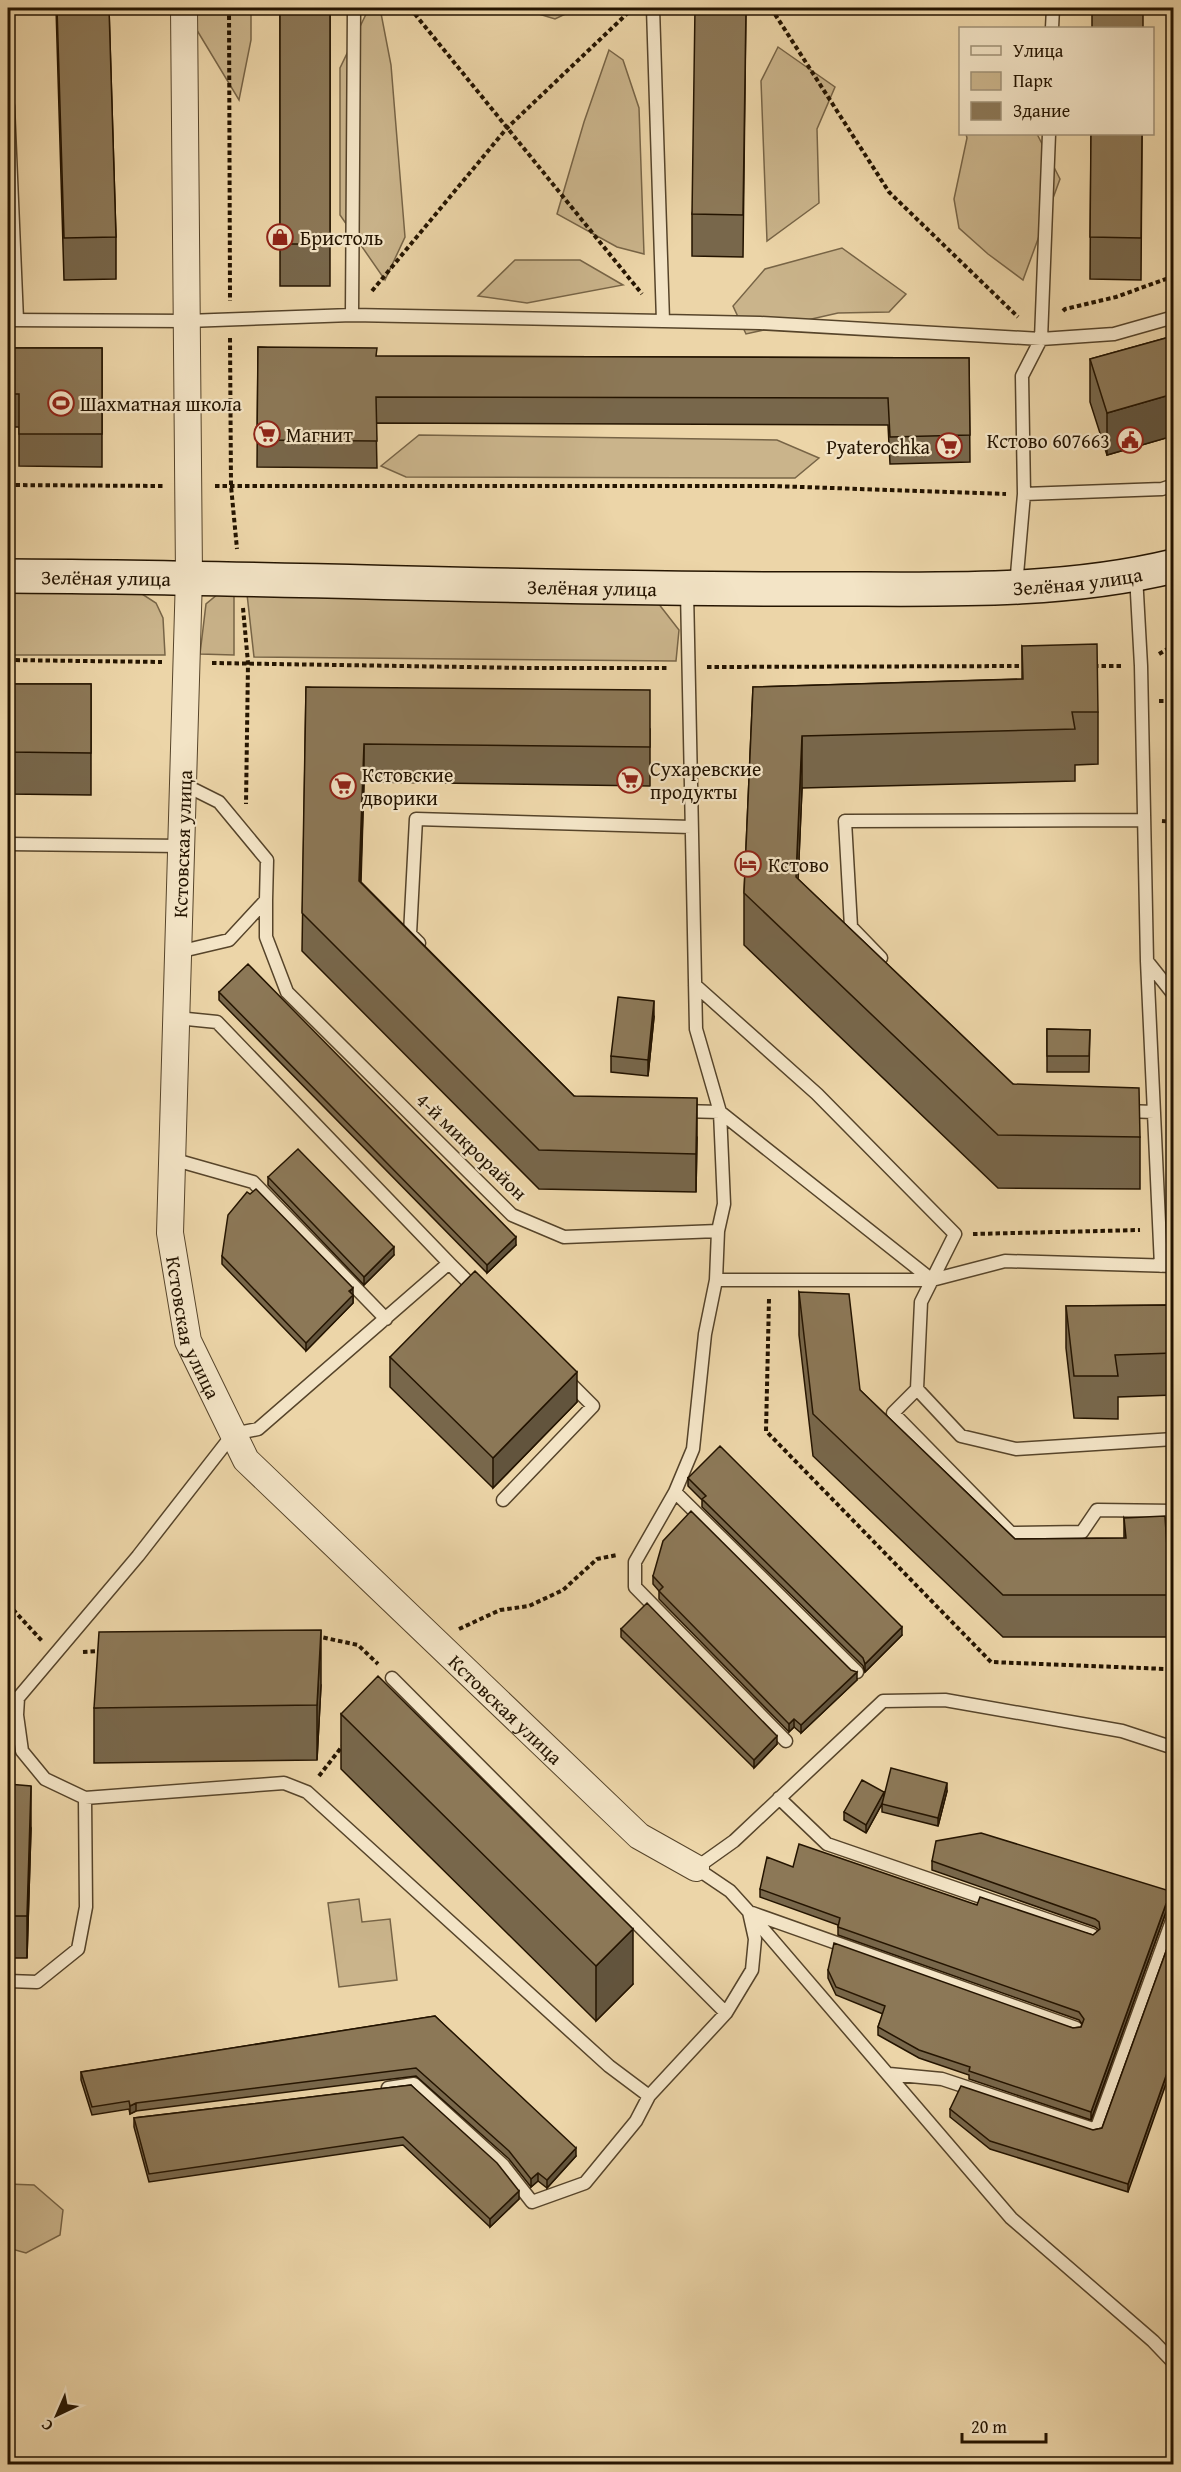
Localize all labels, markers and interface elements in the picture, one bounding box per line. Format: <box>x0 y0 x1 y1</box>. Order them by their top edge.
legend <box>959 27 1154 135</box>
text: Улица <box>1013 37 1064 64</box>
text: Парк <box>1013 67 1053 94</box>
text: Здание <box>1013 97 1070 124</box>
shop icon: Бристоль <box>265 222 295 252</box>
place label: Бристоль <box>300 223 383 252</box>
sports icon: Шахматная школа <box>46 388 76 418</box>
place label: Шахматная школа <box>80 389 242 418</box>
supermarket icon: Магнит <box>252 419 282 449</box>
place label: Магнит <box>286 420 353 449</box>
public building icon: Кстово 607663 <box>1115 425 1145 455</box>
place label: Кстово 607663 <box>987 426 1110 455</box>
supermarket icon: Pyaterochka <box>934 431 964 461</box>
place label: Pyaterochka <box>826 432 931 461</box>
street label: Зелёная улица <box>1012 559 1145 602</box>
street label: Зелёная улица <box>41 562 172 592</box>
street label: Зелёная улица <box>527 571 657 603</box>
place label: Сухаревские продукты <box>650 754 761 806</box>
place label: Кстовские дворики <box>362 760 453 812</box>
supermarket icon: Сухаревские продукты <box>615 765 645 795</box>
street label: Кстовская улица <box>165 769 199 919</box>
supermarket icon: Кстовские дворики <box>328 771 358 801</box>
hotel icon: Кстово <box>733 849 763 879</box>
place label: Кстово <box>768 850 829 879</box>
street label: 4-й микрорайон <box>410 1085 534 1207</box>
street label: Кстовская улица <box>160 1254 229 1404</box>
street label: Кстовская улица <box>442 1647 570 1771</box>
north arrow <box>27 2385 87 2445</box>
scale bar <box>962 2406 1046 2444</box>
text: 20 m <box>971 2413 1007 2440</box>
text: С <box>35 2414 58 2438</box>

